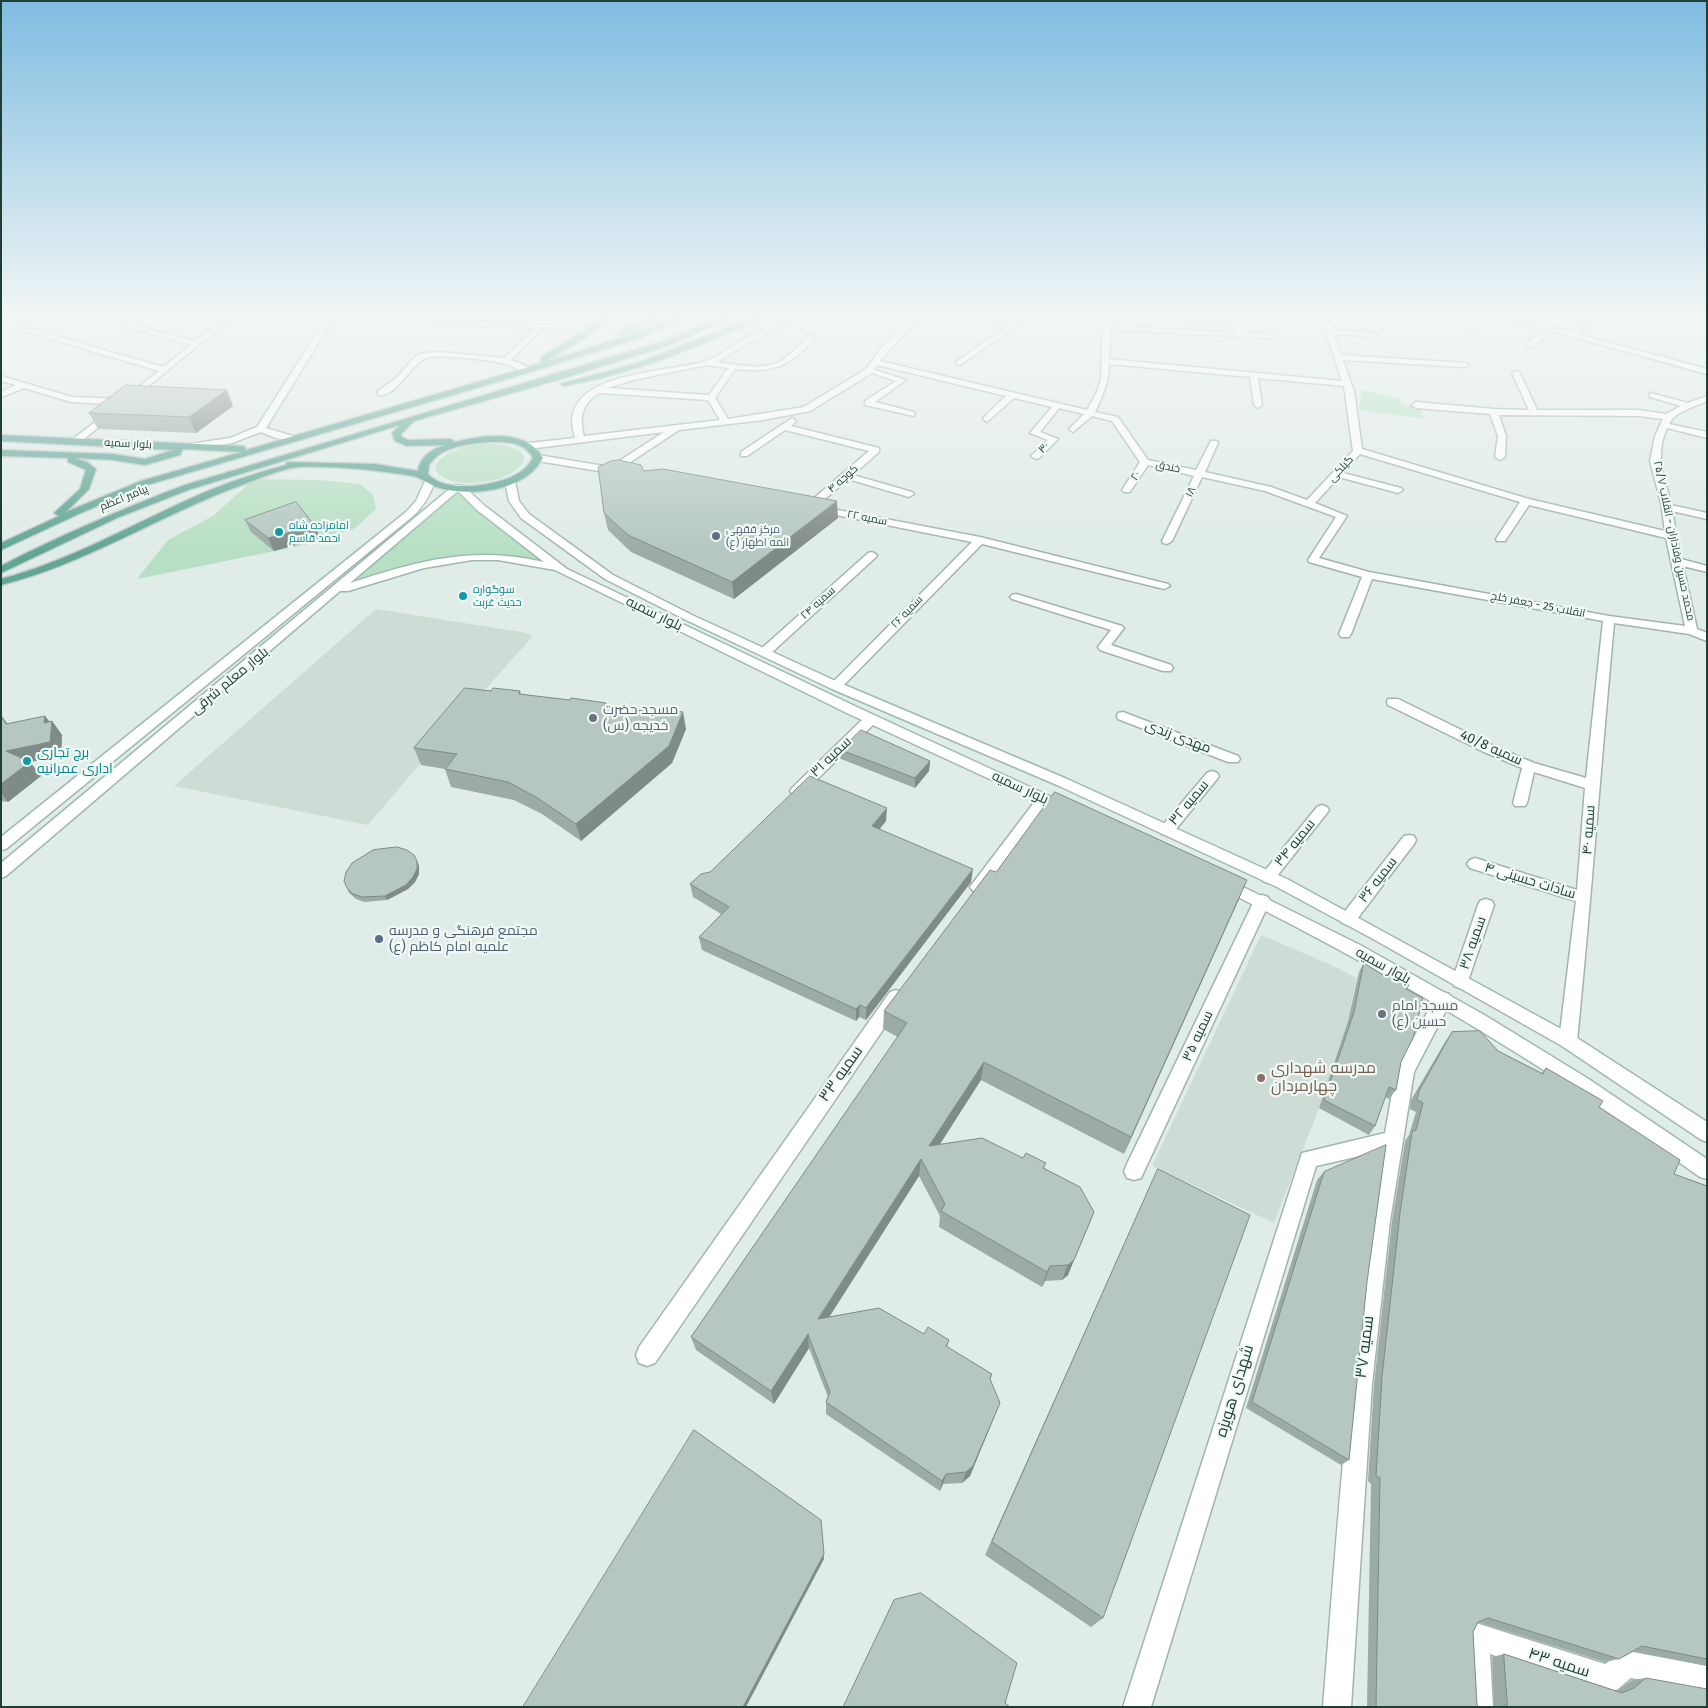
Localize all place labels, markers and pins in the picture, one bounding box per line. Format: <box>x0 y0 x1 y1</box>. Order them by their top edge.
place label: امامزاده شاه احمد قاسم <box>289 519 349 545</box>
place label: مرکز فقهی ائمه اطهار (ع) <box>726 523 789 549</box>
marker: امامزاده شاه احمد قاسم <box>273 526 285 538</box>
marker: مرکز فقهی ائمه اطهار (ع) <box>710 530 722 542</box>
place label: سوگواره حدیث غربت <box>473 583 522 609</box>
marker: سوگواره حدیث غربت <box>457 590 469 602</box>
place label: مسجد حضرت خدیجه (س) <box>603 702 678 734</box>
marker: مسجد حضرت خدیجه (س) <box>587 712 599 724</box>
place label: برج تجاری اداری عمرانیه <box>37 745 113 778</box>
marker: برج تجاری اداری عمرانیه <box>21 755 33 767</box>
place label: مجتمع فرهنگی و مدرسه علمیه امام کاظم (ع) <box>389 923 538 956</box>
marker: مجتمع فرهنگی و مدرسه علمیه امام کاظم (ع) <box>373 933 385 945</box>
place label: مسجد امام حسین (ع) <box>1392 998 1458 1030</box>
marker: مسجد امام حسین (ع) <box>1376 1008 1388 1020</box>
place label: مدرسه شهداری چهارمردان <box>1271 1059 1376 1097</box>
marker: مدرسه شهداری چهارمردان <box>1255 1072 1267 1084</box>

